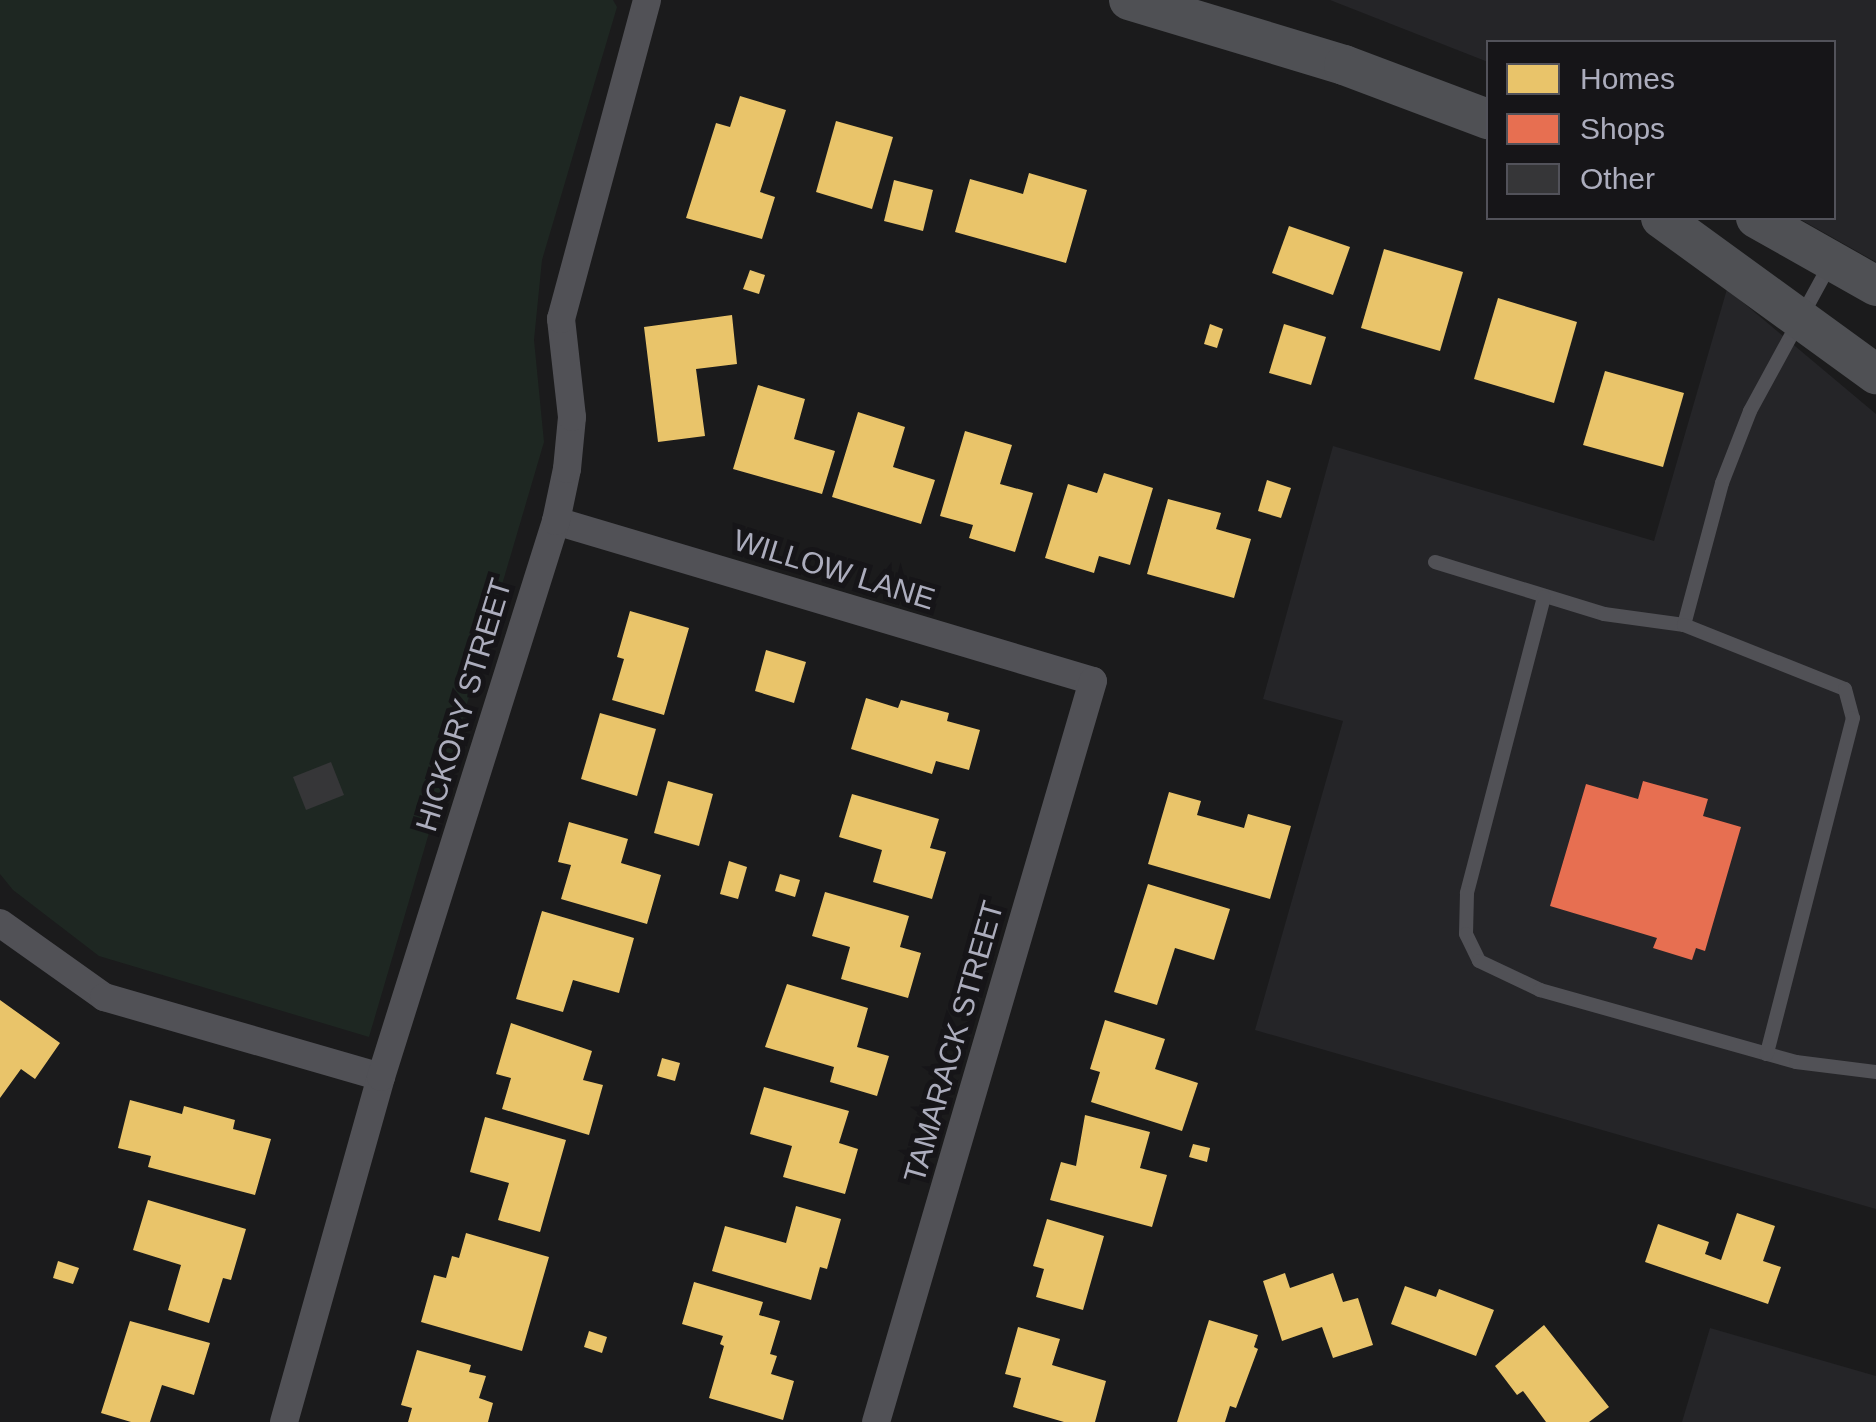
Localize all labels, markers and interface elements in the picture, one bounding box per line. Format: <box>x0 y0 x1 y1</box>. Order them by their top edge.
legend <box>1486 40 1836 220</box>
text: Homes <box>1580 62 1675 95</box>
text: Shops <box>1580 112 1665 145</box>
text: Other <box>1580 162 1655 195</box>
street label: WILLOW LANE <box>729 522 939 618</box>
street label: HICKORY STREET <box>408 574 520 836</box>
street label: TAMARACK STREET <box>897 897 1011 1187</box>

